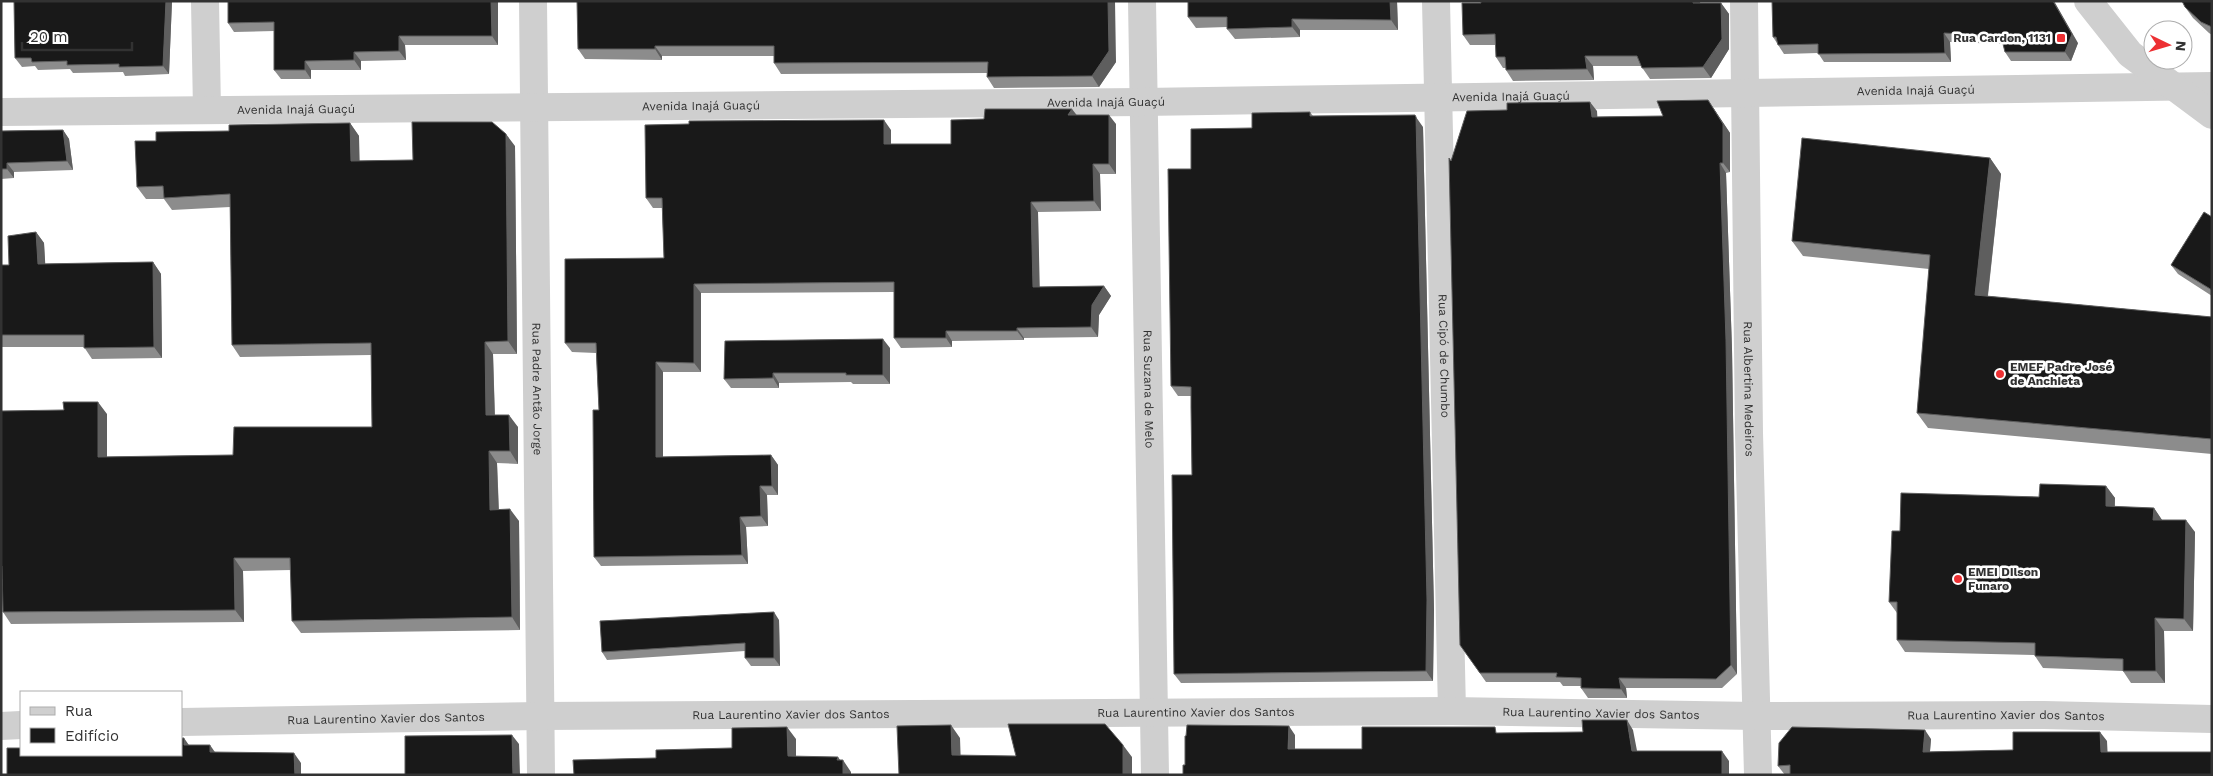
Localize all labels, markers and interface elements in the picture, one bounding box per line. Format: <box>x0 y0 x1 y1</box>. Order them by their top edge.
scale bar <box>22 20 132 52</box>
north arrow <box>2143 20 2193 70</box>
text: 20 m <box>30 28 68 46</box>
place label: Rua Cardon, 1131 <box>1953 31 2051 45</box>
marker: Rua Cardon, 1131 <box>2055 32 2067 44</box>
text: N <box>2173 40 2189 52</box>
street label: Avenida Inajá Guaçú <box>1857 83 1975 98</box>
street label: Avenida Inajá Guaçú <box>1452 89 1570 104</box>
street label: Avenida Inajá Guaçú <box>1047 95 1165 110</box>
street label: Avenida Inajá Guaçú <box>642 98 760 113</box>
street label: Avenida Inajá Guaçú <box>237 102 355 117</box>
street label: Rua Cipó de Chumbo <box>1436 294 1452 418</box>
street label: Rua Albertina Medeiros <box>1741 321 1757 457</box>
street label: Rua Padre Antão Jorge <box>529 323 545 456</box>
street label: Rua Suzana de Melo <box>1141 329 1157 448</box>
place label: EMEF Padre José de Anchieta <box>2010 360 2112 388</box>
marker: EMEF Padre José de Anchieta <box>1994 368 2006 380</box>
place label: EMEI Dilson Funaro <box>1968 565 2038 593</box>
marker: EMEI Dilson Funaro <box>1952 573 1964 585</box>
legend <box>20 691 182 756</box>
text: Rua <box>65 702 93 720</box>
street label: Rua Laurentino Xavier dos Santos <box>1097 705 1295 720</box>
street label: Rua Laurentino Xavier dos Santos <box>1502 705 1700 722</box>
street label: Rua Laurentino Xavier dos Santos <box>692 707 890 722</box>
street label: Rua Laurentino Xavier dos Santos <box>1907 708 2105 723</box>
street label: Rua Laurentino Xavier dos Santos <box>287 710 485 727</box>
text: Edifício <box>65 727 119 745</box>

